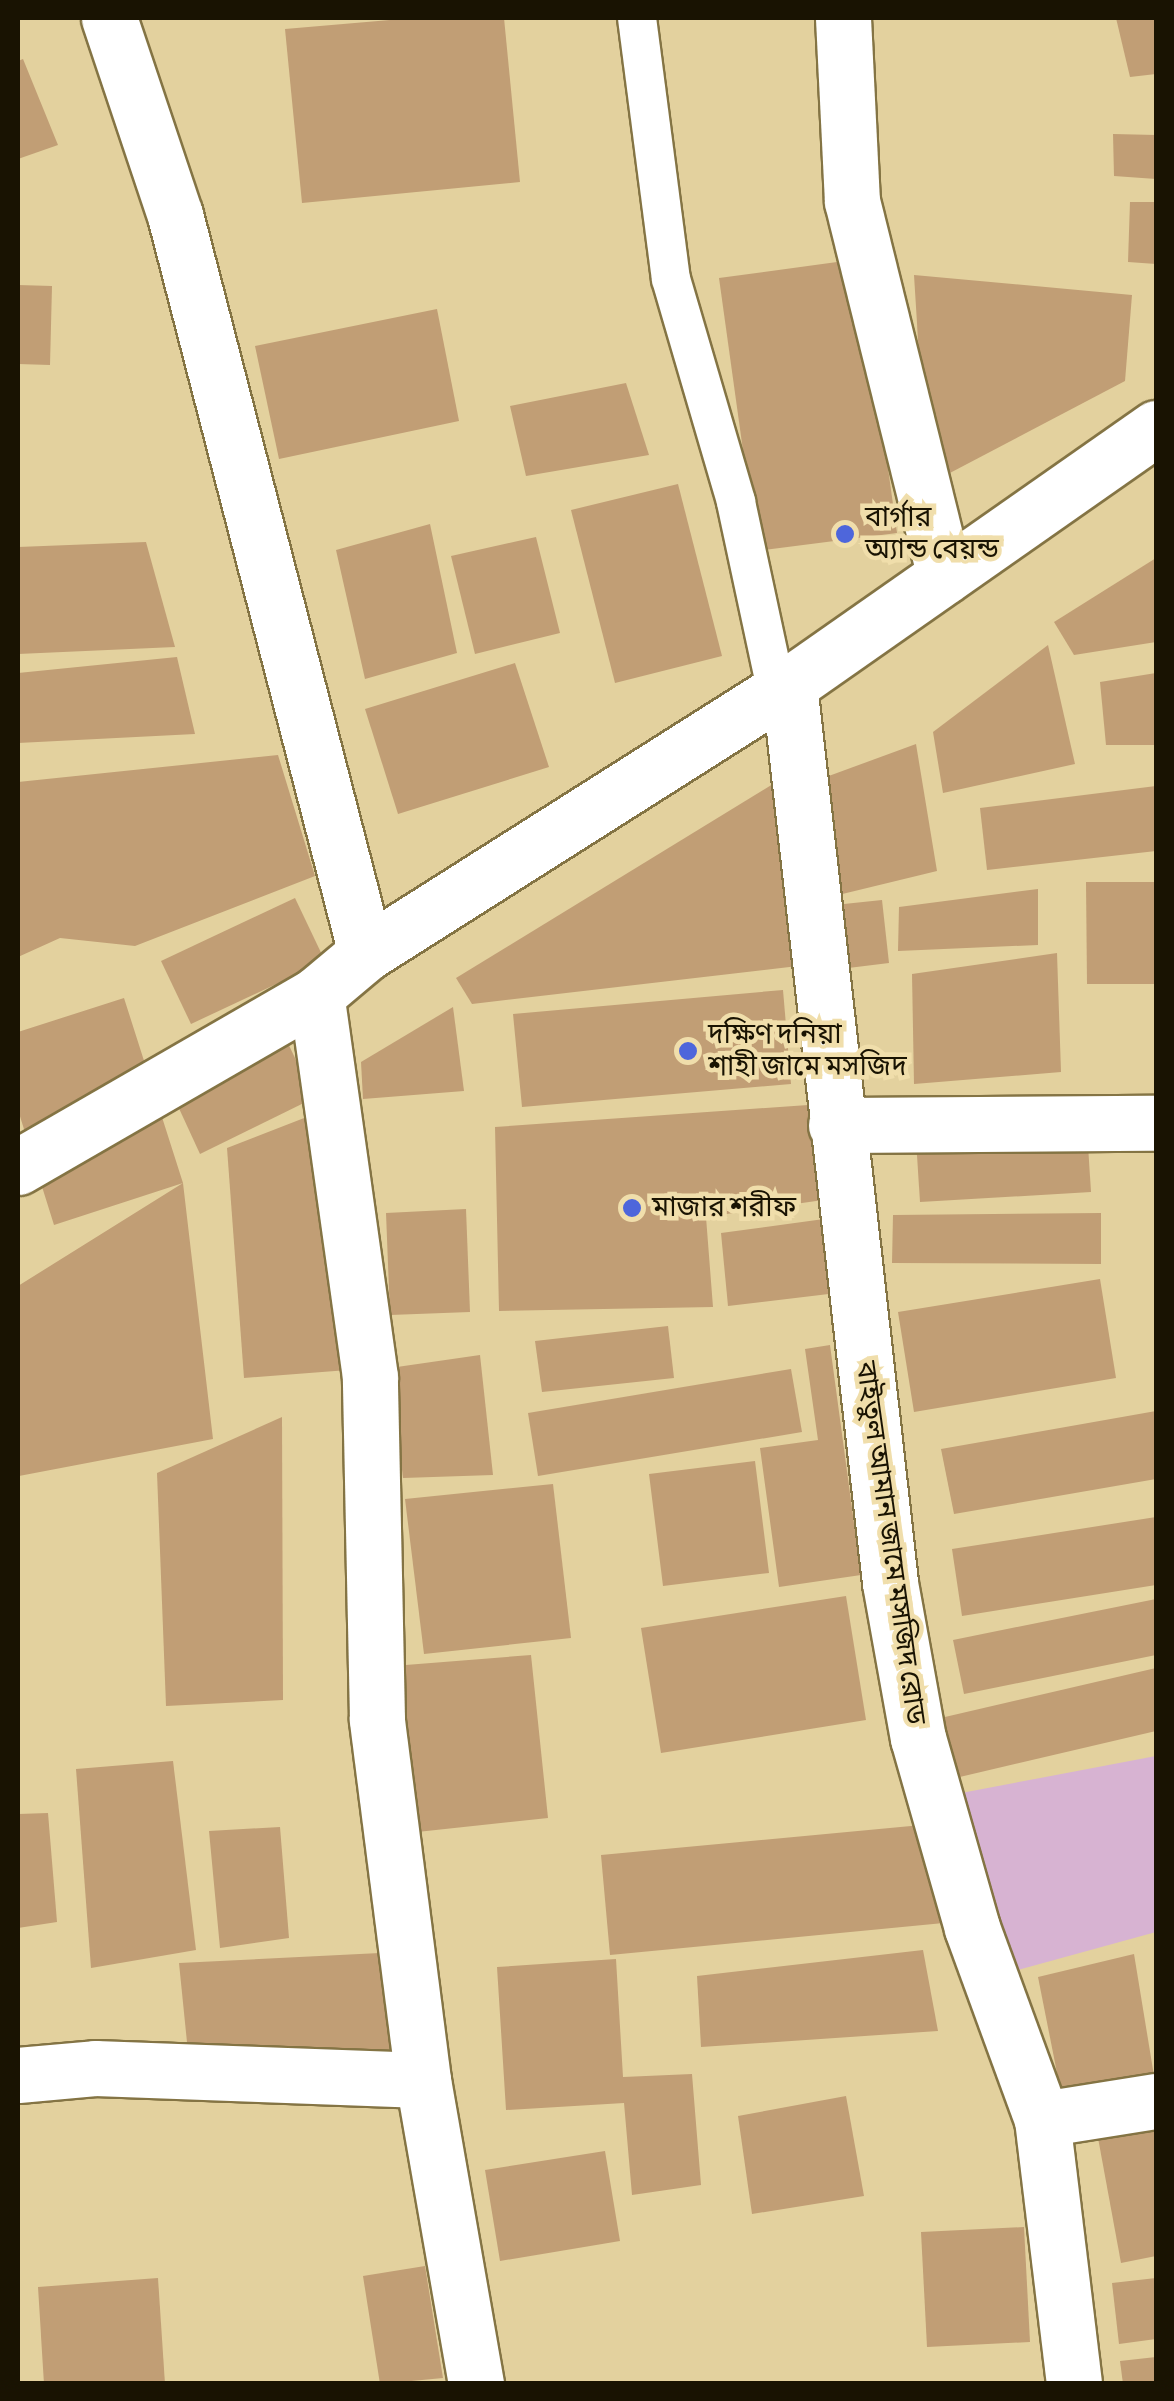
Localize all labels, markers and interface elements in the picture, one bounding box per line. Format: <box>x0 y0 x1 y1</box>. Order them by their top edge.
place label: বার্গার অ্যান্ড বেয়ন্ড <box>865 501 999 567</box>
marker: বার্গার অ্যান্ড বেয়ন্ড <box>834 523 856 545</box>
place label: দক্ষিণ দনিয়া শাহী জামে মসজিদ <box>708 1018 907 1084</box>
marker: দক্ষিণ দনিয়া শাহী জামে মসজিদ <box>677 1040 699 1062</box>
place label: মাজার শরীফ <box>652 1191 796 1225</box>
marker: মাজার শরীফ <box>621 1197 643 1219</box>
street label: বাইতুল আমান জামে মসজিদ রোড <box>848 1359 932 1727</box>

